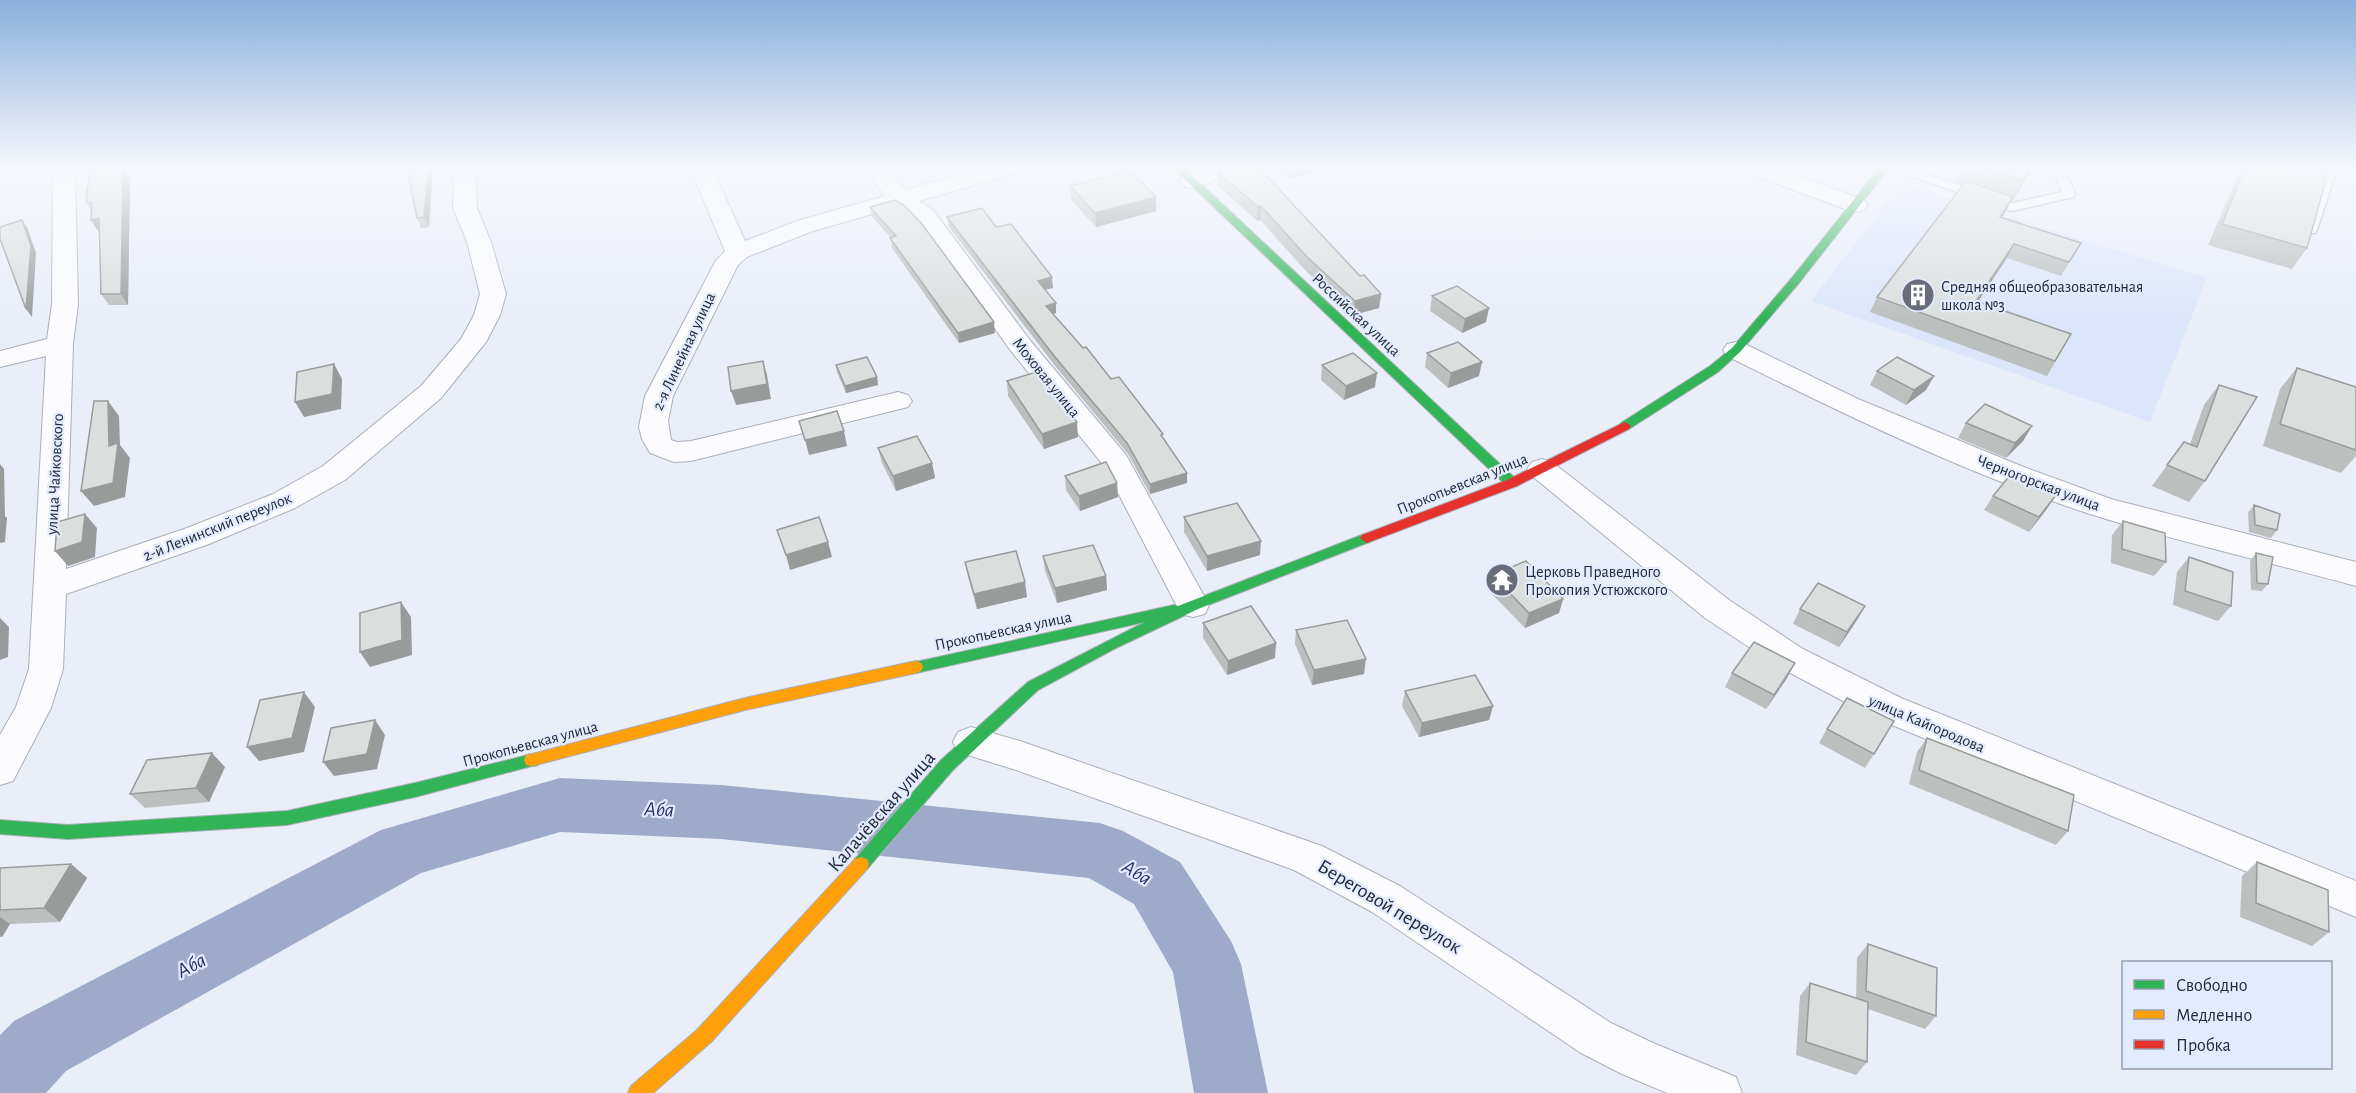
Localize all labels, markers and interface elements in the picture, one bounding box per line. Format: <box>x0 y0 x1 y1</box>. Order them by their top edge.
street label: Российская улица <box>1309 270 1403 360</box>
building icon: Средняя общеобразовательная школа №3 <box>1900 277 1936 313</box>
place label: Средняя общеобразовательная школа №3 <box>1941 279 2143 313</box>
street label: 2-я Линейная улица <box>650 290 719 413</box>
street label: Моховая улица <box>1009 335 1083 421</box>
street label: улица Чайковского <box>44 413 67 536</box>
street label: Прокопьевская улица <box>1395 450 1530 518</box>
street label: Черногорская улица <box>1975 452 2102 515</box>
street label: 2-й Ленинский переулок <box>141 490 295 565</box>
temple icon: Церковь Праведного Прокопия Устюжского <box>1484 562 1520 598</box>
place label: Церковь Праведного Прокопия Устюжского <box>1525 564 1668 598</box>
street label: Прокопьевская улица <box>933 609 1073 654</box>
street label: улица Кайгородова <box>1865 692 1987 757</box>
street label: Прокопьевская улица <box>461 718 600 771</box>
street label: Калачёвская улица <box>824 748 939 876</box>
water label: Аба <box>642 798 674 821</box>
water label: Аба <box>1118 855 1155 889</box>
street label: Береговой переулок <box>1314 856 1465 958</box>
water label: Аба <box>172 949 209 982</box>
legend <box>2122 961 2332 1069</box>
text: Свободно <box>2176 976 2248 995</box>
text: Медленно <box>2176 1007 2252 1025</box>
text: Пробка <box>2176 1036 2231 1055</box>

